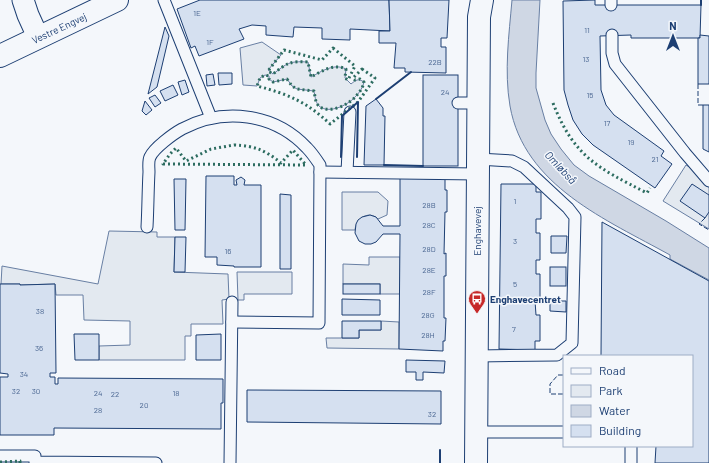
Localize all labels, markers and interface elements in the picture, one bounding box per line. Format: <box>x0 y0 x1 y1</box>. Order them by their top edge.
house number: 1E <box>193 8 201 18</box>
street label: Vestre Engvej <box>30 10 88 46</box>
north arrow <box>653 16 693 56</box>
text: N <box>669 19 677 32</box>
house number: 11 <box>584 25 590 35</box>
house number: 1F <box>206 37 214 47</box>
house number: 13 <box>583 54 589 64</box>
house number: 22B <box>428 57 442 67</box>
house number: 24 <box>441 87 449 97</box>
house number: 15 <box>587 90 593 100</box>
house number: 17 <box>604 118 611 128</box>
house number: 19 <box>628 137 634 147</box>
water label: Omløbså <box>543 148 580 186</box>
house number: 21 <box>652 154 659 164</box>
house number: 1 <box>514 196 517 206</box>
house number: 28B <box>422 200 436 210</box>
street label: Enghavevej <box>471 206 483 256</box>
house number: 28C <box>422 220 436 230</box>
house number: 3 <box>513 236 517 246</box>
house number: 28D <box>422 244 436 254</box>
house number: 16 <box>225 246 231 256</box>
house number: 28E <box>422 265 436 275</box>
house number: 5 <box>513 279 517 289</box>
house number: 28F <box>423 287 436 297</box>
bus stop icon: Enghavecentret <box>467 289 487 314</box>
place label: Enghavecentret <box>490 293 561 305</box>
house number: 38 <box>36 306 44 316</box>
house number: 28G <box>421 310 435 320</box>
house number: 7 <box>512 324 516 334</box>
house number: 28H <box>421 330 435 340</box>
house number: 36 <box>35 343 43 353</box>
legend <box>563 355 693 447</box>
text: Road <box>599 363 626 377</box>
house number: 34 <box>20 369 28 379</box>
text: Park <box>599 383 623 397</box>
house number: 32 <box>12 386 20 396</box>
house number: 30 <box>32 386 40 396</box>
house number: 24 <box>94 388 102 398</box>
house number: 18 <box>173 388 179 398</box>
house number: 22 <box>111 389 119 399</box>
house number: 20 <box>140 400 148 410</box>
text: Water <box>599 403 631 417</box>
house number: 28 <box>94 405 102 415</box>
house number: 32 <box>428 409 436 419</box>
text: Building <box>599 423 641 437</box>

